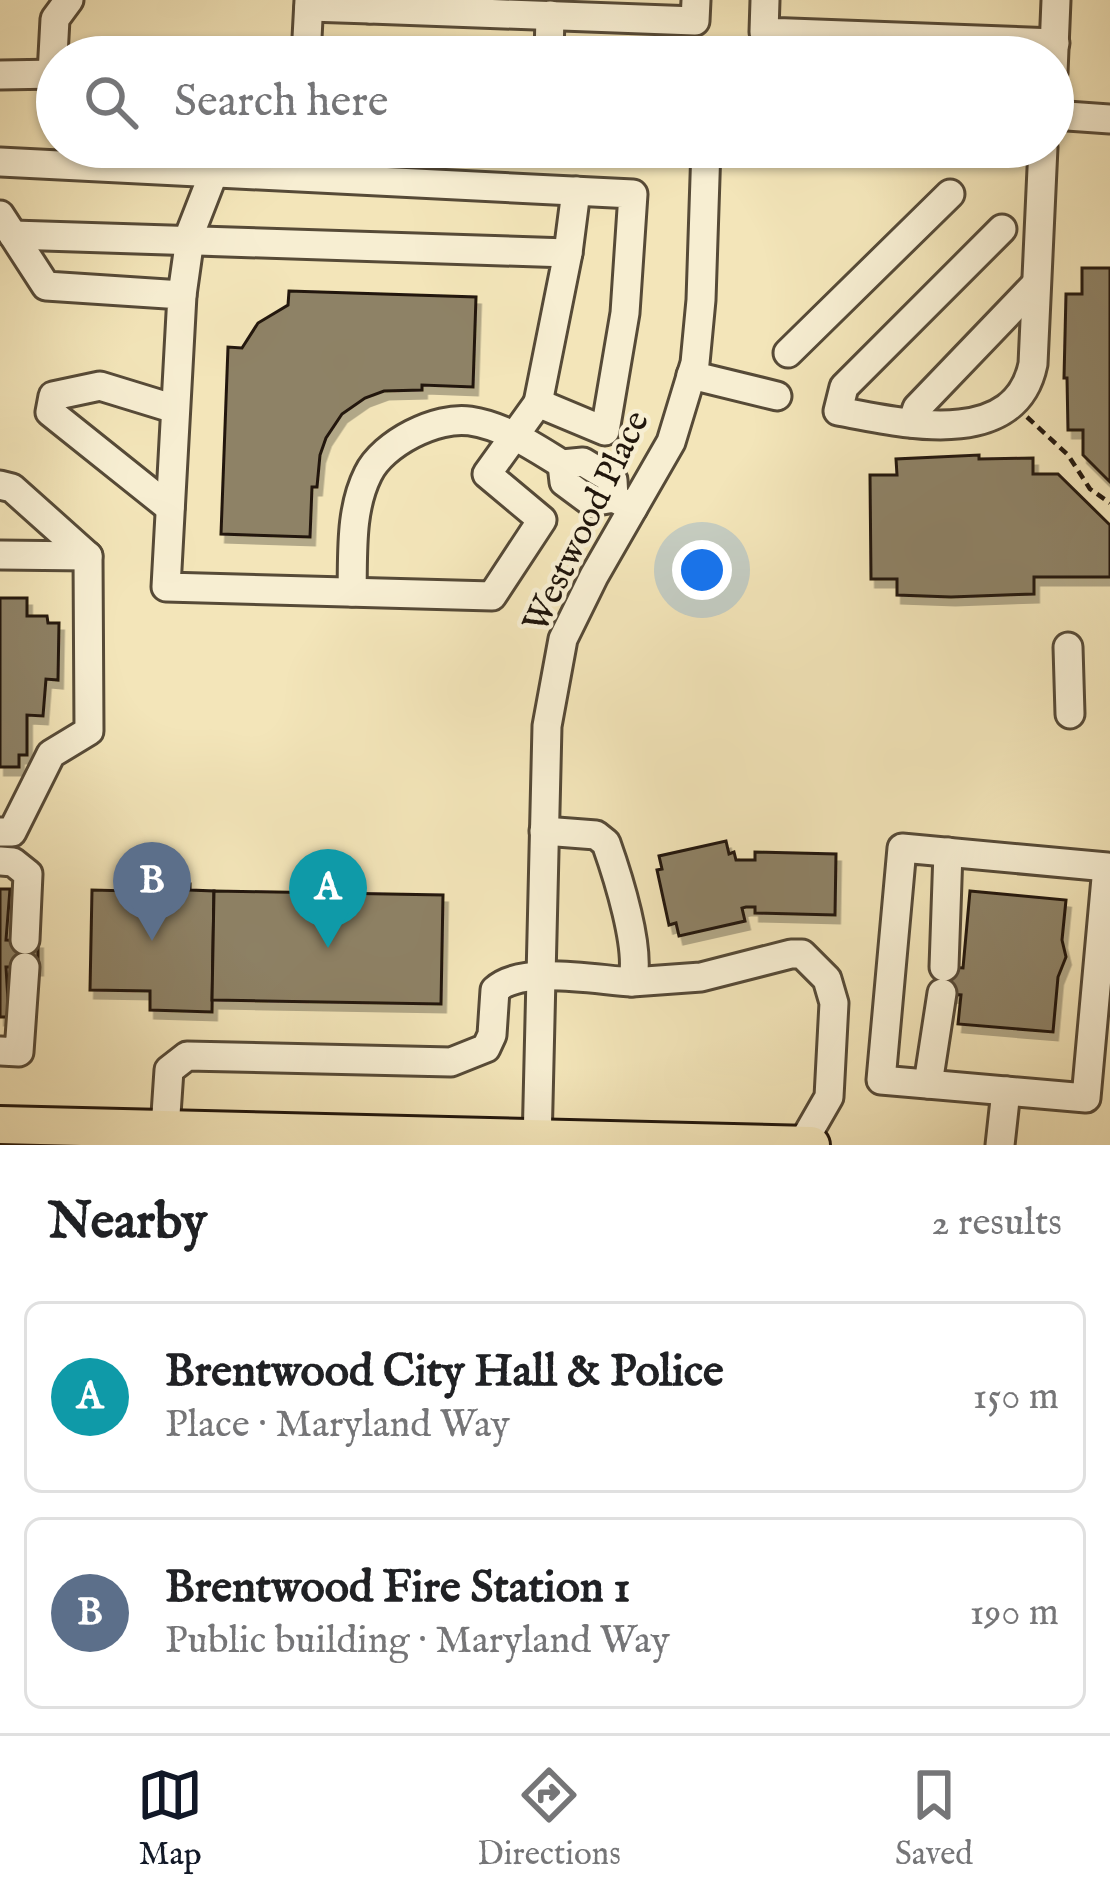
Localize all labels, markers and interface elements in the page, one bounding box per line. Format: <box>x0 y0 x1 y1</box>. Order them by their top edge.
search box <box>36 36 1074 168</box>
icon: search <box>78 69 144 135</box>
text: Search here <box>174 74 388 131</box>
street label: Westwood Place <box>513 403 661 641</box>
your location <box>672 540 732 600</box>
pin: B <box>113 842 191 941</box>
pin: A <box>289 849 367 948</box>
text: Nearby <box>48 1191 207 1256</box>
text: 2 results <box>931 1199 1062 1248</box>
text: Brentwood City Hall & Police <box>165 1344 724 1401</box>
text: A <box>77 1373 103 1422</box>
text: 150 m <box>973 1373 1059 1422</box>
text: Place · Maryland Way <box>165 1401 510 1450</box>
text: Brentwood Fire Station 1 <box>165 1560 630 1617</box>
text: B <box>77 1589 103 1638</box>
text: 190 m <box>970 1589 1059 1638</box>
text: Public building · Maryland Way <box>165 1617 670 1666</box>
tab: Map <box>137 1762 203 1876</box>
tab: Directions <box>477 1762 621 1876</box>
tab: Saved <box>895 1762 973 1876</box>

